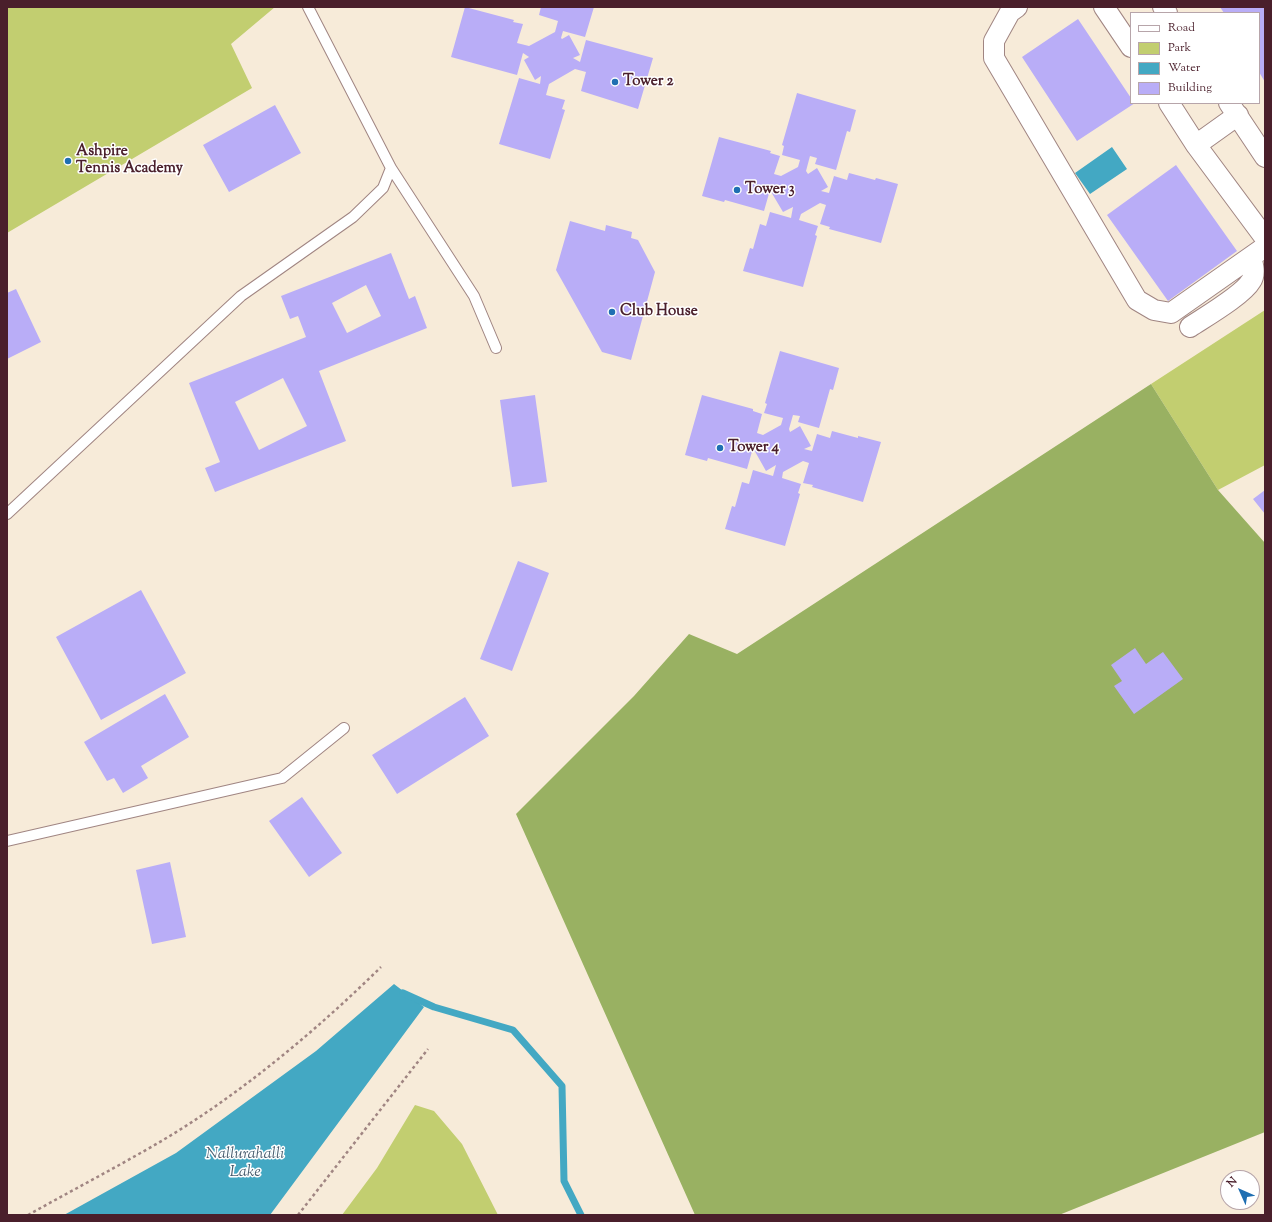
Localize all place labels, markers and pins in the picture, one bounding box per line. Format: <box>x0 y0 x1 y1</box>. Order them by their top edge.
place label: Tower 2 <box>623 73 674 91</box>
marker: Tower 2 <box>610 77 620 87</box>
place label: Ashpire Tennis Academy <box>76 143 183 178</box>
marker: Ashpire Tennis Academy <box>63 156 73 166</box>
place label: Tower 3 <box>745 181 795 199</box>
marker: Tower 3 <box>732 185 742 195</box>
place label: Club House <box>620 303 698 321</box>
marker: Club House <box>607 307 617 317</box>
place label: Tower 4 <box>728 439 779 457</box>
marker: Tower 4 <box>715 443 725 453</box>

